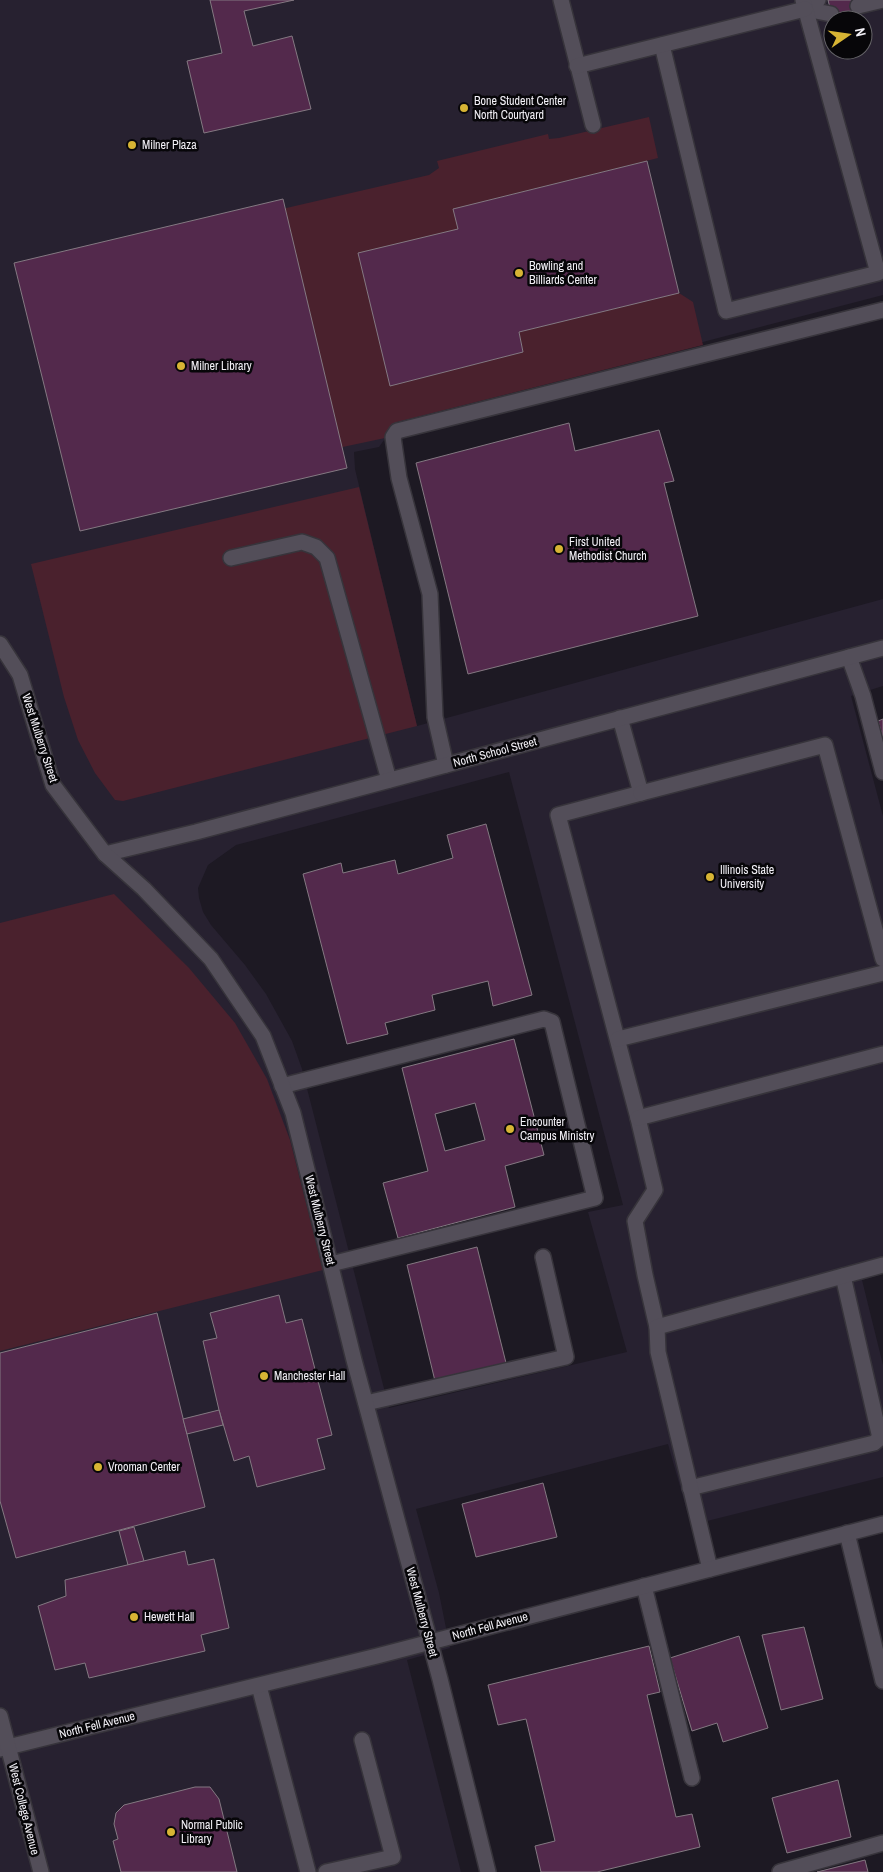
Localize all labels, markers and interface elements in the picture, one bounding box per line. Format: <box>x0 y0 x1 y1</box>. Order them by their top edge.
north arrow <box>823 10 873 60</box>
text: N <box>851 26 870 38</box>
place label: Bone Student Center North Courtyard <box>474 93 567 123</box>
marker: Bone Student Center North Courtyard <box>458 102 470 114</box>
place label: Milner Plaza <box>142 137 197 153</box>
marker: Milner Plaza <box>126 139 138 151</box>
place label: Bowling and Billiards Center <box>529 258 598 288</box>
marker: Bowling and Billiards Center <box>513 267 525 279</box>
place label: Milner Library <box>191 358 252 374</box>
marker: Milner Library <box>175 360 187 372</box>
place label: First United Methodist Church <box>569 534 647 564</box>
marker: First United Methodist Church <box>553 543 565 555</box>
street label: West Mulberry Street <box>18 692 62 785</box>
street label: North School Street <box>451 733 539 771</box>
place label: Illinois State University <box>720 862 774 892</box>
marker: Illinois State University <box>704 871 716 883</box>
place label: Encounter Campus Ministry <box>520 1114 594 1144</box>
marker: Encounter Campus Ministry <box>504 1123 516 1135</box>
street label: West Mulberry Street <box>301 1173 339 1267</box>
place label: Manchester Hall <box>274 1368 345 1384</box>
marker: Manchester Hall <box>258 1370 270 1382</box>
place label: Vrooman Center <box>108 1459 181 1475</box>
marker: Vrooman Center <box>92 1461 104 1473</box>
street label: West Mulberry Street <box>402 1565 442 1659</box>
street label: North Fell Avenue <box>450 1608 530 1644</box>
place label: Hewett Hall <box>144 1609 194 1625</box>
marker: Hewett Hall <box>128 1611 140 1623</box>
street label: North Fell Avenue <box>57 1708 137 1742</box>
street label: West College Avenue <box>5 1762 43 1856</box>
place label: Normal Public Library <box>181 1817 243 1847</box>
marker: Normal Public Library <box>165 1826 177 1838</box>

